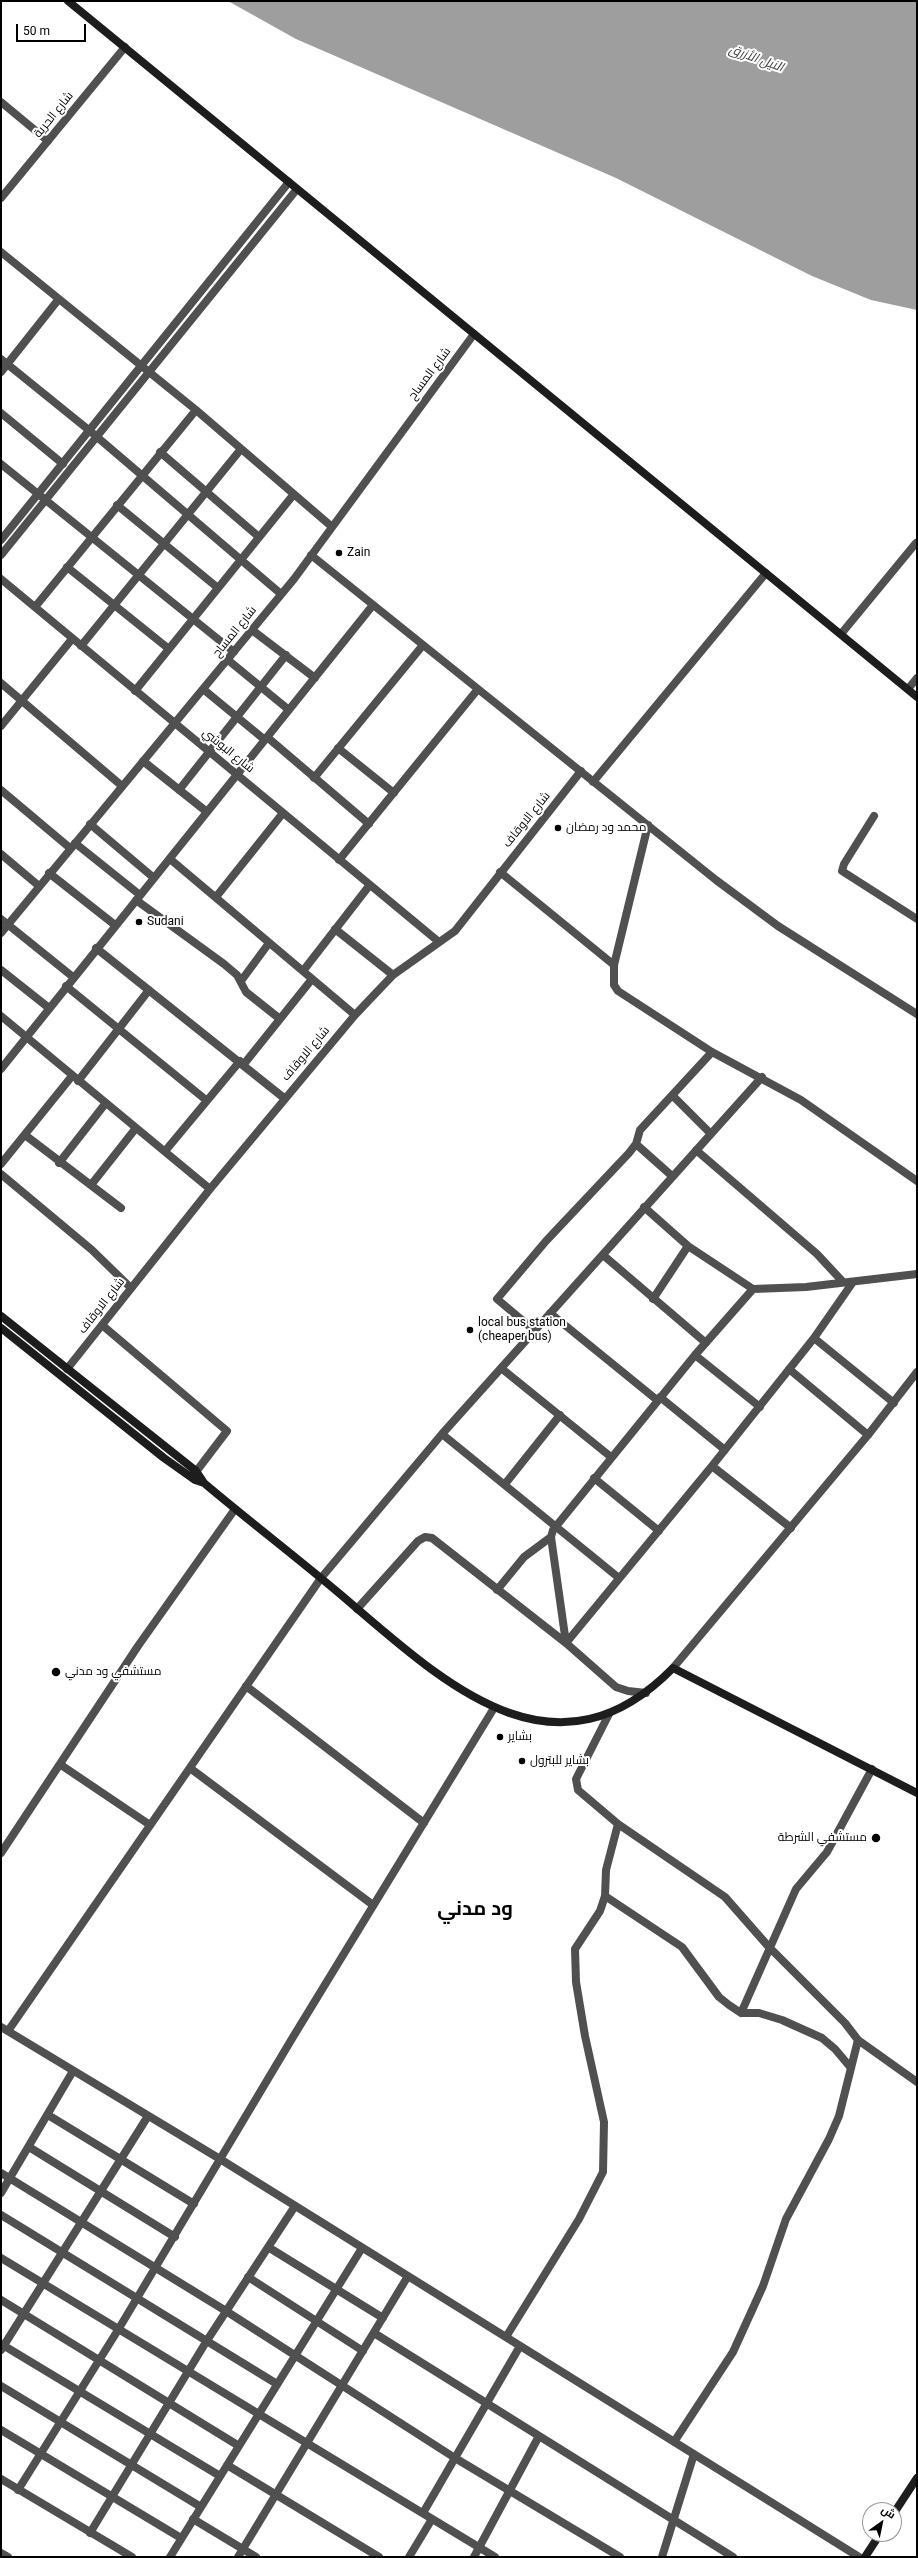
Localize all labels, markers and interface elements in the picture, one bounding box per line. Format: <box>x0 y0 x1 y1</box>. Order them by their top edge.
scale bar <box>18 16 88 42</box>
text: 50 m <box>23 24 50 38</box>
water label: النيل الأزرق <box>727 42 785 76</box>
street label: شارع الحرية <box>31 89 77 141</box>
street label: شارع المساح <box>406 345 454 403</box>
place label: Zain <box>347 546 370 560</box>
marker: Zain <box>334 548 344 558</box>
street label: شارع المساح <box>210 604 260 660</box>
street label: شارع البوشي <box>199 726 257 776</box>
street label: شارع الاوقاف <box>500 789 554 851</box>
place label: محمد ود رمضان <box>566 821 646 835</box>
marker: محمد ود رمضان <box>553 823 563 833</box>
place label: Sudani <box>147 915 184 929</box>
marker: Sudani <box>134 917 144 927</box>
street label: شارع الاوقاف <box>279 1024 333 1084</box>
street label: شارع الاوقاف <box>76 1275 128 1337</box>
place label: local bus station (cheaper bus) <box>478 1316 566 1344</box>
marker: local bus station (cheaper bus) <box>465 1325 475 1335</box>
place label: مستشفي ود مدني <box>65 1665 161 1679</box>
marker: مستشفي ود مدني <box>50 1666 62 1678</box>
place label: بشاير <box>508 1730 532 1744</box>
marker: بشاير <box>495 1732 505 1742</box>
place label: بشاير للبترول <box>530 1754 589 1768</box>
marker: بشاير للبترول <box>517 1756 527 1766</box>
place label: مستشفي الشرطة <box>778 1831 867 1845</box>
marker: مستشفي الشرطة <box>870 1832 882 1844</box>
district label: ود مدني <box>437 1898 513 1922</box>
north arrow <box>862 2502 902 2542</box>
text: ش <box>879 2503 898 2522</box>

